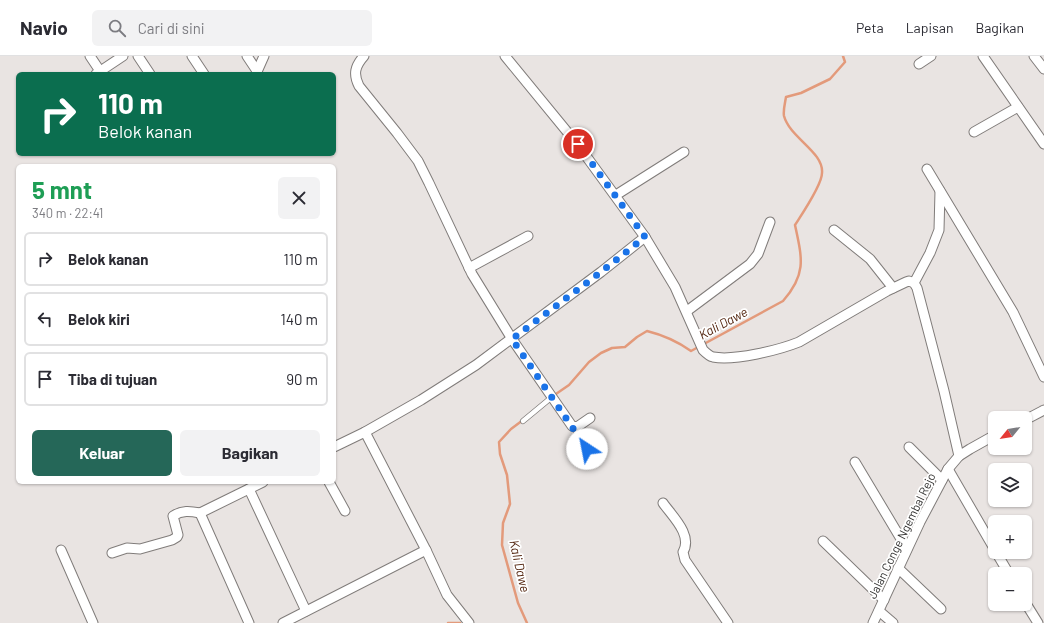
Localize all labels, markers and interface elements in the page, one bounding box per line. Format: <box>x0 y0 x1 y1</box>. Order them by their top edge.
search box <box>92 10 372 46</box>
text: Navio <box>20 16 68 39</box>
icon: search <box>106 17 128 39</box>
text: Cari di sini <box>138 19 205 37</box>
text: Peta <box>856 19 884 36</box>
text: Lapisan <box>906 19 954 36</box>
text: Bagikan <box>976 19 1024 36</box>
text: 110 m <box>98 86 163 120</box>
icon: right <box>32 88 84 140</box>
text: Belok kanan <box>98 120 192 142</box>
pin <box>561 127 595 161</box>
icon: arrive <box>567 133 589 155</box>
text: 5 mnt <box>32 175 92 204</box>
button: close <box>278 177 320 219</box>
text: 340 m · 22:41 <box>32 205 103 221</box>
icon: right <box>34 248 56 270</box>
text: Belok kanan <box>68 250 148 268</box>
text: 110 m <box>284 250 318 268</box>
water label: Kali Dawe <box>696 303 750 343</box>
icon: left <box>34 308 56 330</box>
text: Belok kiri <box>68 310 130 328</box>
text: 140 m <box>281 310 318 328</box>
icon: arrive <box>34 368 56 390</box>
text: Tiba di tujuan <box>68 370 157 388</box>
text: 90 m <box>286 370 318 388</box>
north arrow <box>988 411 1032 455</box>
map controls <box>988 411 1032 611</box>
position arrow <box>566 428 608 470</box>
button: Keluar <box>32 430 172 476</box>
button: Bagikan <box>180 430 320 476</box>
button: layers <box>988 463 1032 507</box>
street label: Jalan Conge Ngembal Rejo <box>865 470 938 601</box>
button: + <box>988 515 1032 559</box>
water label: Kali Dawe <box>506 538 534 594</box>
button: − <box>988 567 1032 611</box>

